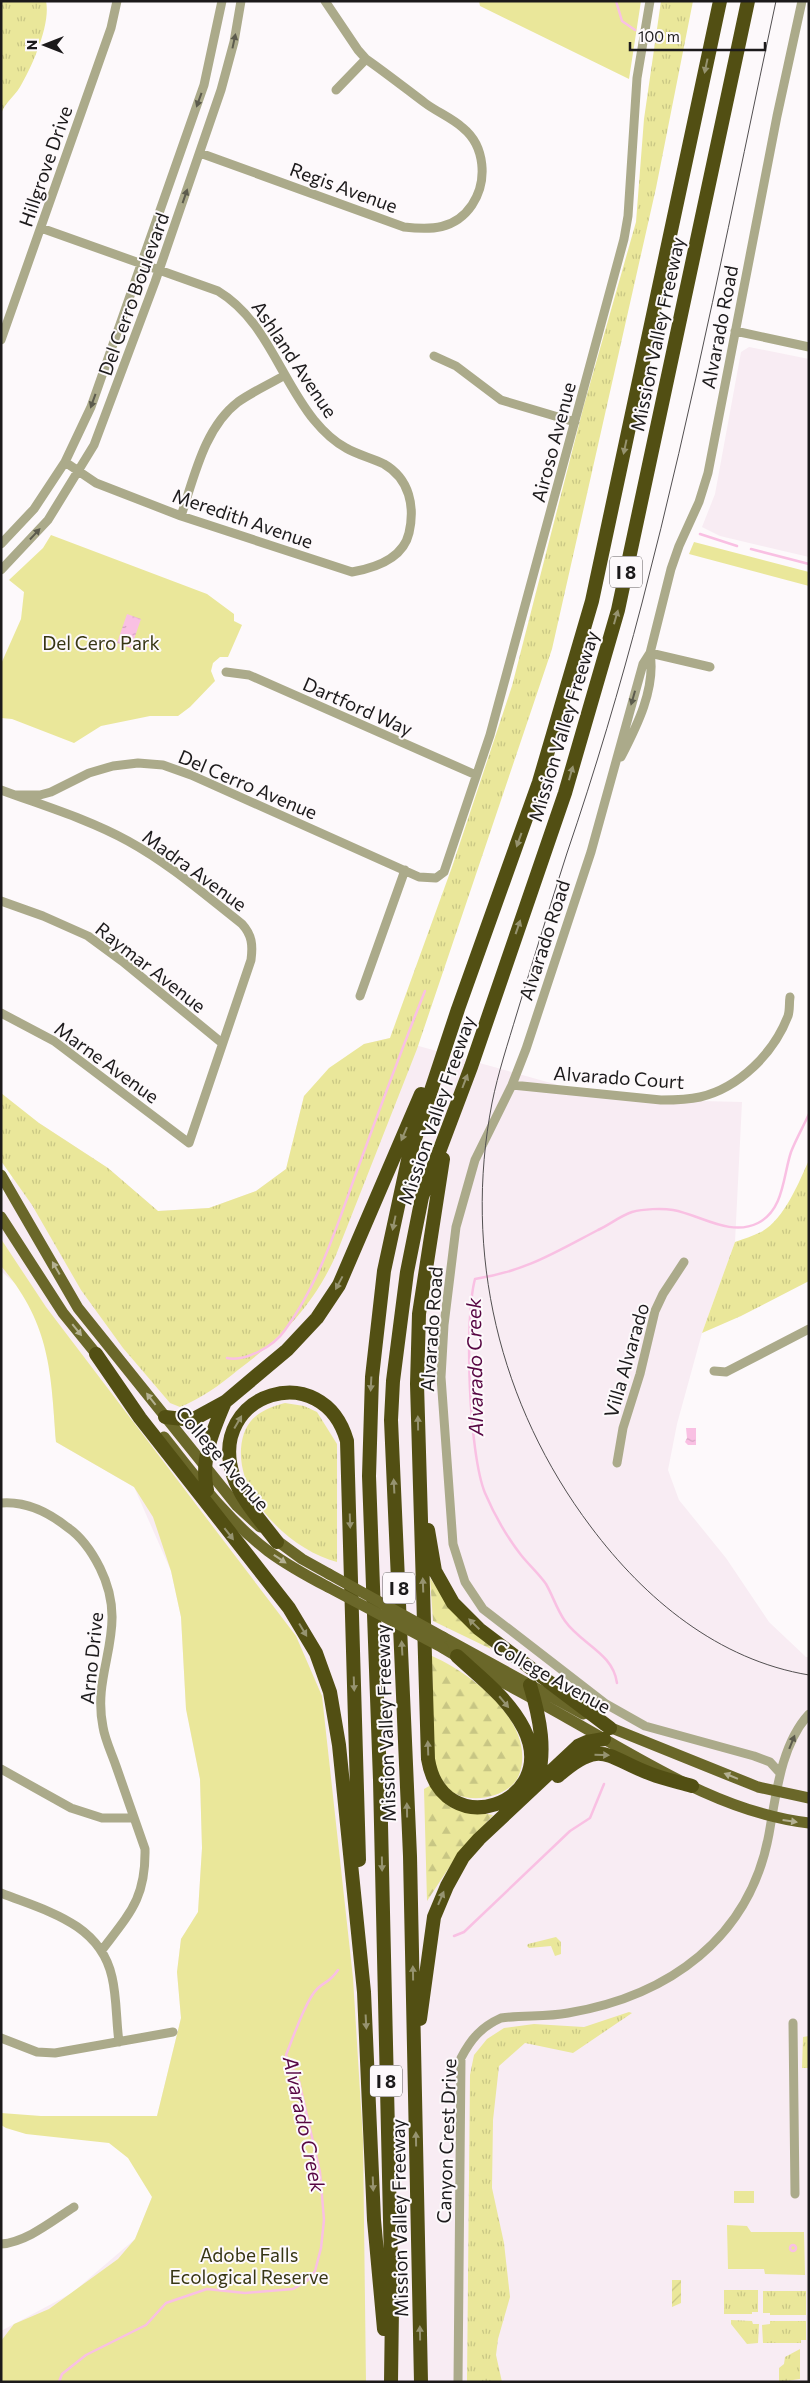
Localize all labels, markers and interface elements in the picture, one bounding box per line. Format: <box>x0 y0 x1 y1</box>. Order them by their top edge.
north arrow <box>20 20 70 70</box>
scale bar <box>630 20 765 52</box>
text: 100 m <box>638 27 680 45</box>
one-way arrow <box>230 33 238 49</box>
text: N <box>23 40 40 50</box>
one-way arrow <box>702 58 710 74</box>
one-way arrow <box>195 92 202 107</box>
street label: Hillgrove Drive <box>14 103 76 229</box>
street label: Regis Avenue <box>287 157 401 217</box>
one-way arrow <box>182 189 189 204</box>
street label: Del Cerro Boulevard <box>93 209 173 379</box>
street label: Mission Valley Freeway <box>625 234 689 433</box>
street label: Alvarado Road <box>696 263 742 391</box>
street label: Ashland Avenue <box>247 296 343 422</box>
street label: Airoso Avenue <box>526 379 580 505</box>
one-way arrow <box>89 394 96 409</box>
one-way arrow <box>621 440 629 455</box>
street label: Meredith Avenue <box>170 483 316 553</box>
one-way arrow <box>29 529 41 541</box>
road number: I 8 <box>610 556 642 588</box>
one-way arrow <box>612 610 620 625</box>
street label: Mission Valley Freeway <box>523 628 603 824</box>
park label: Del Cero Park <box>42 631 160 654</box>
street label: Dartford Way <box>300 672 417 740</box>
one-way arrow <box>628 691 636 706</box>
street label: Del Cerro Avenue <box>175 744 321 824</box>
one-way arrow <box>567 766 575 781</box>
street label: Madra Avenue <box>138 824 252 916</box>
one-way arrow <box>515 833 522 848</box>
street label: Alvarado Road <box>514 877 574 1003</box>
street label: Raymar Avenue <box>91 917 211 1017</box>
one-way arrow <box>514 919 522 934</box>
street label: Mission Valley Freeway <box>393 1012 479 1207</box>
street label: Marne Avenue <box>50 1016 164 1108</box>
street label: Alvarado Court <box>553 1061 685 1093</box>
one-way arrow <box>461 1073 469 1088</box>
one-way arrow <box>399 1127 407 1141</box>
one-way arrow <box>390 1216 398 1231</box>
one-way arrow <box>51 1261 60 1274</box>
street label: Alvarado Road <box>415 1266 447 1392</box>
one-way arrow <box>335 1276 343 1290</box>
water label: Alvarado Creek <box>461 1296 487 1437</box>
street label: Villa Alvarado <box>599 1300 653 1420</box>
one-way arrow <box>71 1323 82 1336</box>
one-way arrow <box>367 1376 375 1392</box>
one-way arrow <box>145 1393 156 1406</box>
street label: College Avenue <box>171 1401 275 1515</box>
one-way arrow <box>234 1414 242 1429</box>
one-way arrow <box>413 1414 421 1430</box>
one-way arrow <box>389 1478 397 1494</box>
one-way arrow <box>346 1513 354 1529</box>
one-way arrow <box>224 1527 234 1541</box>
one-way arrow <box>273 1554 286 1564</box>
road number: I 8 <box>383 1572 415 1604</box>
one-way arrow <box>418 1577 426 1593</box>
street label: Arno Drive <box>75 1611 107 1705</box>
one-way arrow <box>468 1618 480 1630</box>
one-way arrow <box>299 1623 308 1636</box>
street label: Mission Valley Freeway <box>370 1623 400 1822</box>
street label: College Avenue <box>489 1634 615 1718</box>
one-way arrow <box>397 1640 405 1656</box>
one-way arrow <box>350 1676 358 1692</box>
one-way arrow <box>499 1695 510 1708</box>
one-way arrow <box>788 1734 796 1749</box>
one-way arrow <box>424 1739 432 1755</box>
one-way arrow <box>594 1751 610 1759</box>
one-way arrow <box>723 1772 738 1780</box>
one-way arrow <box>403 1802 411 1818</box>
one-way arrow <box>783 1817 799 1825</box>
one-way arrow <box>378 1856 386 1872</box>
one-way arrow <box>438 1891 446 1905</box>
one-way arrow <box>408 1965 416 1981</box>
one-way arrow <box>363 2014 371 2030</box>
water label: Alvarado Creek <box>279 2053 331 2195</box>
street label: Canyon Crest Drive <box>432 2058 460 2224</box>
road number: I 8 <box>370 2066 402 2096</box>
street label: Mission Valley Freeway <box>386 2119 412 2317</box>
one-way arrow <box>412 2131 420 2147</box>
one-way arrow <box>369 2176 377 2192</box>
park label: Adobe Falls Ecological Reserve <box>169 2243 329 2288</box>
one-way arrow <box>416 2325 424 2341</box>

